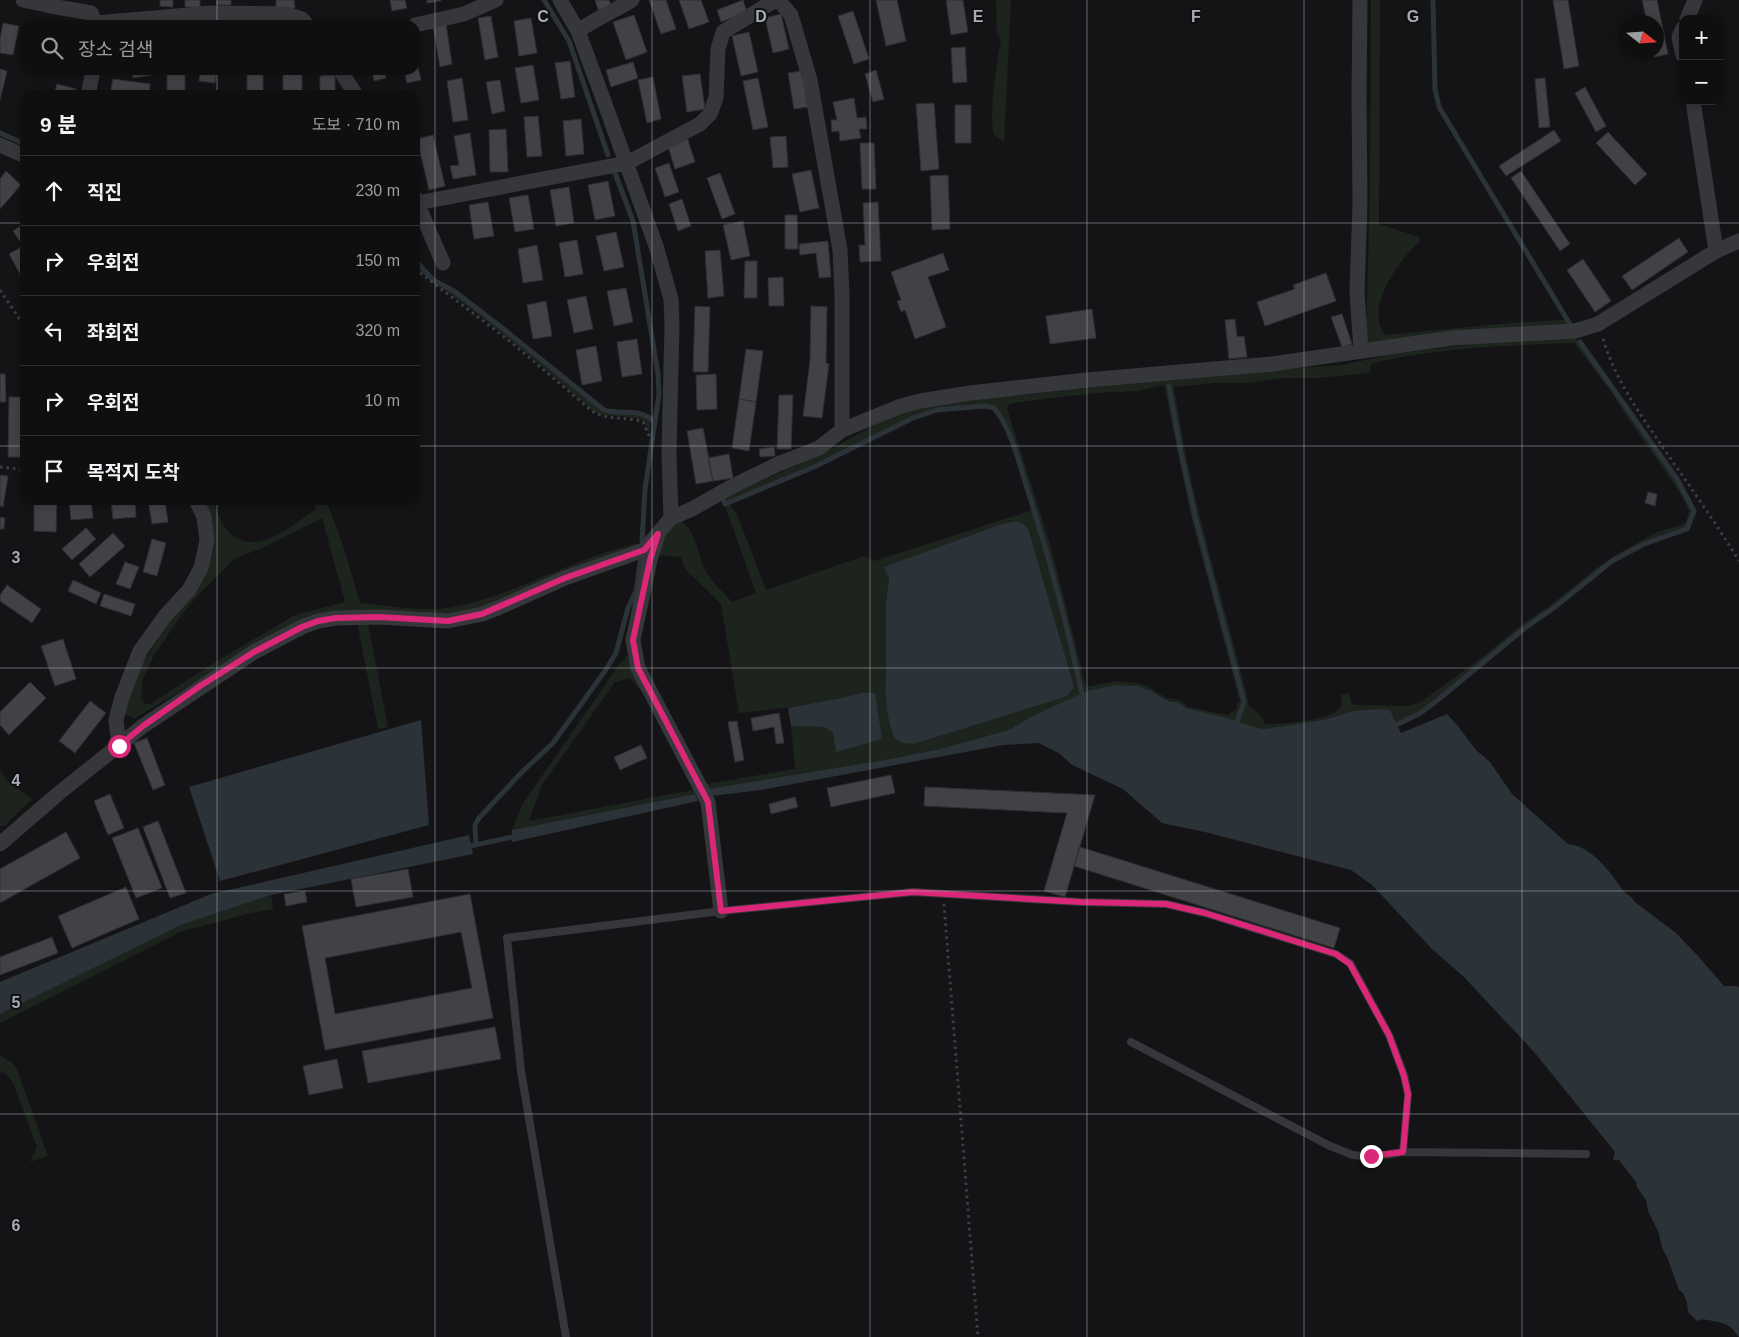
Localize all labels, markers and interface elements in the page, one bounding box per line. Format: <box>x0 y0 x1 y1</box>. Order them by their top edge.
text: C <box>537 8 549 25</box>
text: D <box>755 8 767 25</box>
text: E <box>973 8 984 25</box>
text: F <box>1191 8 1201 25</box>
text: G <box>1407 8 1419 25</box>
north arrow <box>1619 15 1664 60</box>
map controls <box>1679 15 1724 105</box>
button: + <box>1679 15 1724 60</box>
search box <box>20 20 420 75</box>
icon: search <box>38 34 66 62</box>
text: 장소 검색 <box>78 39 153 60</box>
button: − <box>1679 60 1724 105</box>
text: 9 분 <box>40 113 77 136</box>
text: 도보 · 710 m <box>312 116 400 133</box>
icon: ahead <box>40 177 68 205</box>
text: 직진 <box>87 182 122 203</box>
text: 230 m <box>356 182 400 199</box>
icon: right <box>40 247 68 275</box>
text: 우회전 <box>87 252 139 273</box>
text: 150 m <box>356 252 400 269</box>
icon: left <box>40 317 68 345</box>
text: 좌회전 <box>87 322 139 343</box>
text: 320 m <box>356 322 400 339</box>
icon: right <box>40 387 68 415</box>
text: 우회전 <box>87 392 139 413</box>
text: 10 m <box>364 392 400 409</box>
icon: arrive <box>40 457 68 485</box>
text: 목적지 도착 <box>87 462 180 483</box>
text: 3 <box>12 549 21 566</box>
route start <box>108 735 131 758</box>
text: 4 <box>12 772 21 789</box>
text: 5 <box>12 994 21 1011</box>
route end <box>1360 1145 1383 1168</box>
text: 6 <box>12 1217 21 1234</box>

